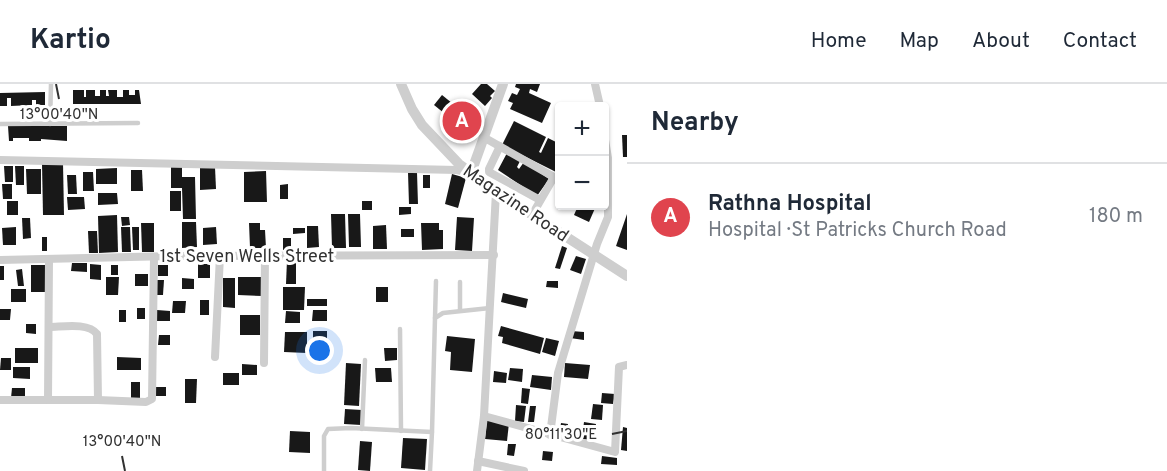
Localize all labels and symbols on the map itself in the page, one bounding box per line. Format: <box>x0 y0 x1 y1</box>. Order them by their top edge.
pin: A <box>442 99 482 144</box>
text: 13°00'40"N <box>20 106 98 125</box>
street label: Magazine Road <box>458 160 573 248</box>
street label: 1st Seven Wells Street <box>160 246 334 269</box>
your location <box>305 336 334 365</box>
text: 80°11'30"E <box>525 426 597 445</box>
text: 13°00'40"N <box>83 433 161 452</box>

